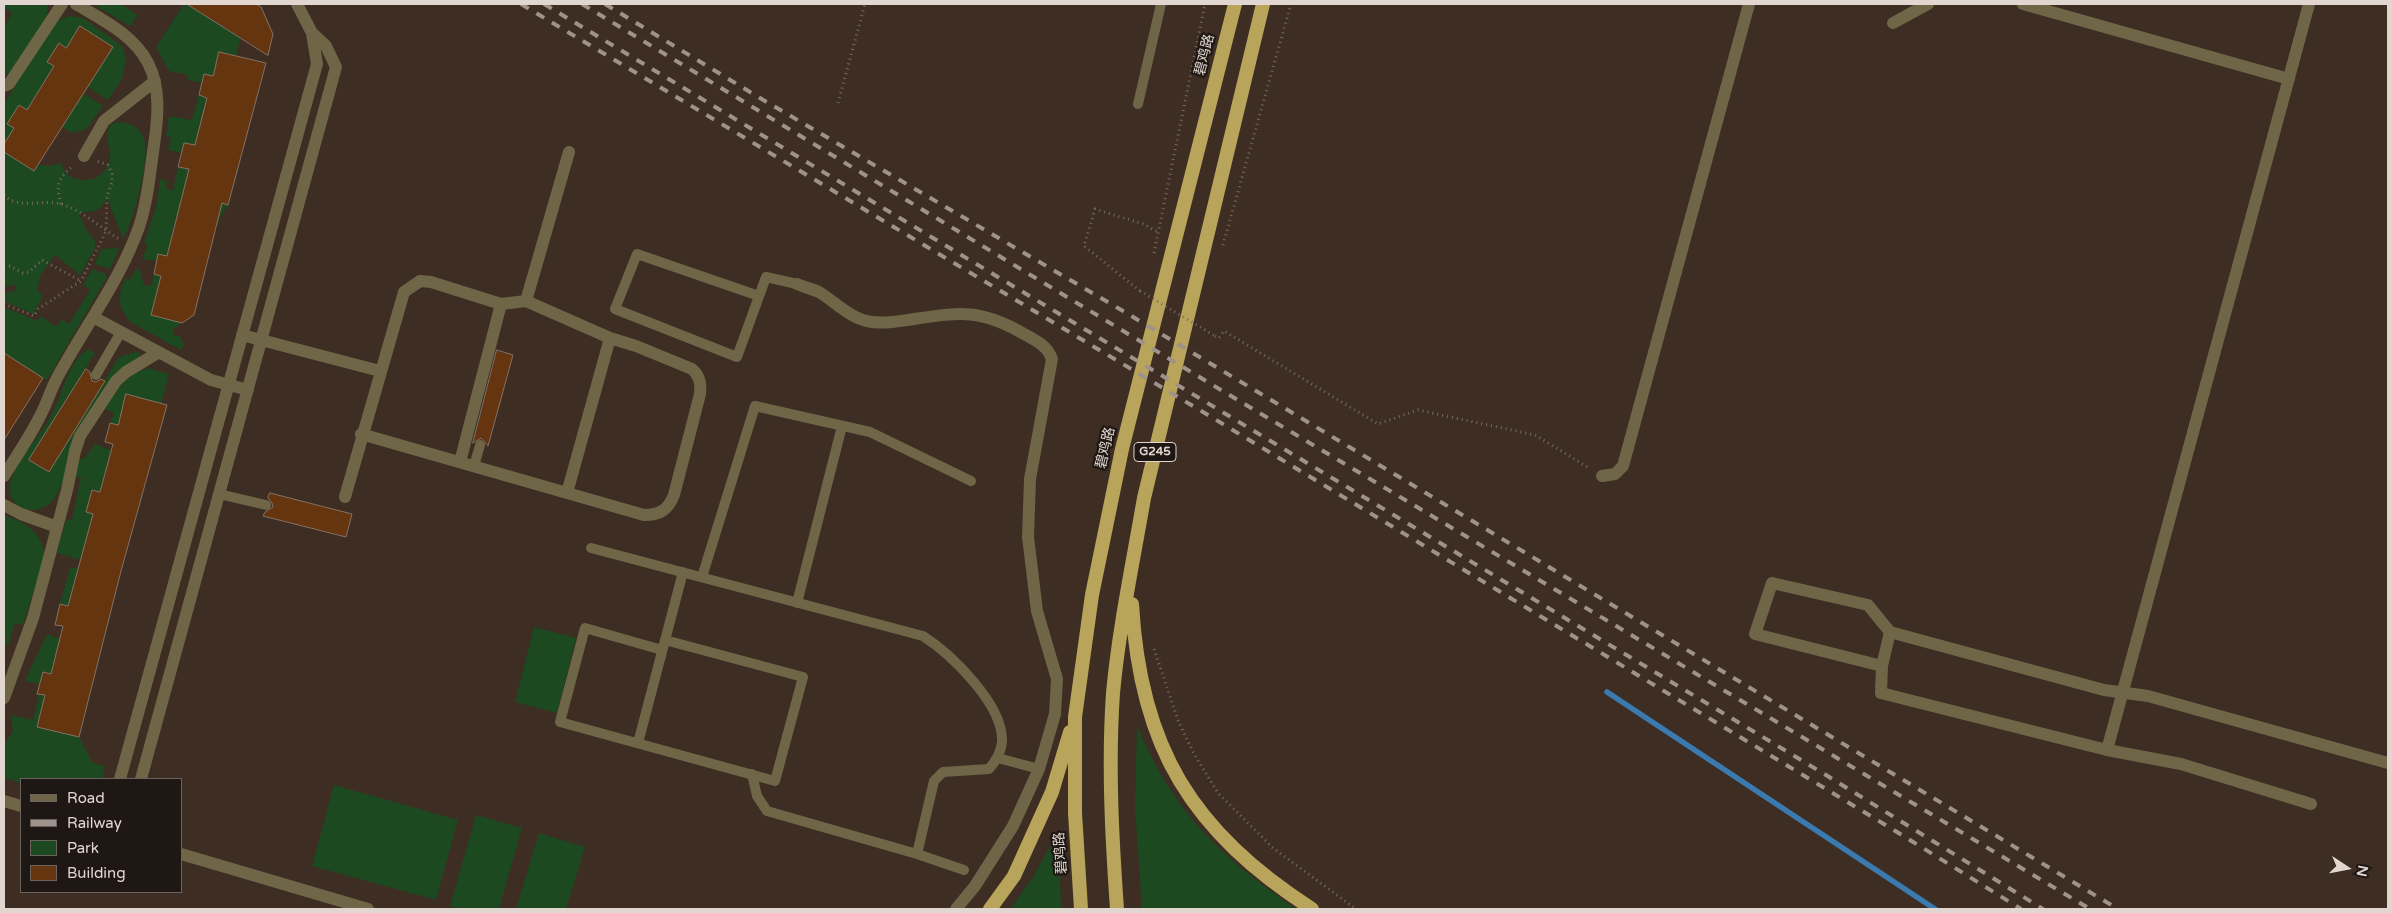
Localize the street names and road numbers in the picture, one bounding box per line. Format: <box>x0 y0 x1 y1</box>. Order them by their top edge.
street label: 碧鸡路 <box>1192 33 1218 77</box>
street label: 碧鸡路 <box>1093 426 1119 470</box>
road number: G245 <box>1134 442 1176 462</box>
street label: 碧鸡路 <box>1051 831 1071 875</box>

